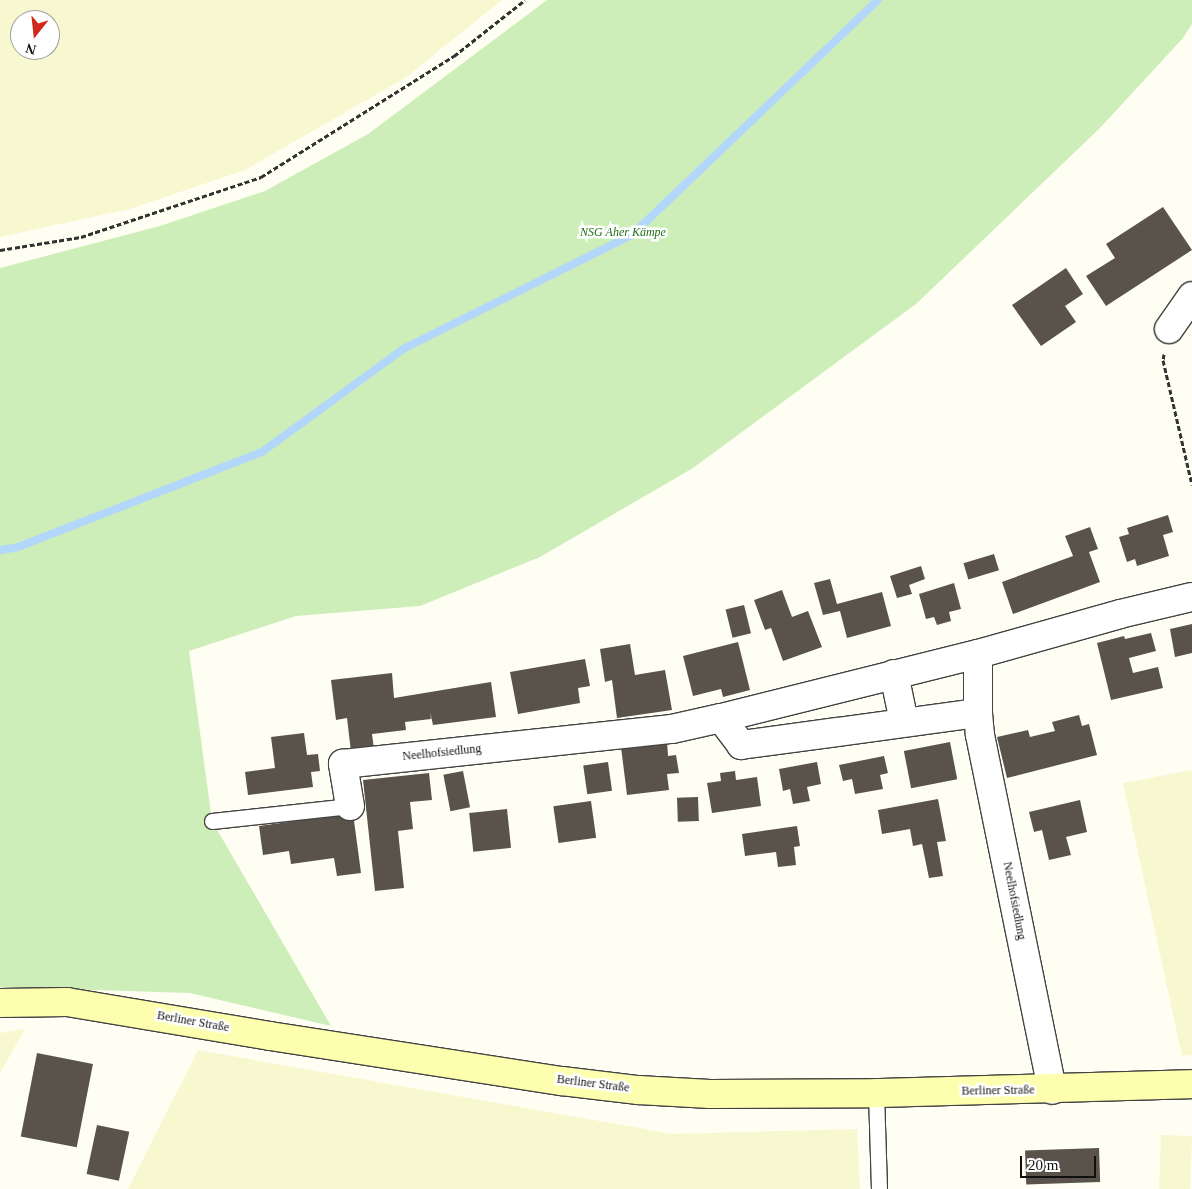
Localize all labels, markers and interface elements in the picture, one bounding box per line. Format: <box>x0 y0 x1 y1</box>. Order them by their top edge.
north arrow <box>10 10 60 60</box>
text: N <box>24 40 38 58</box>
park label: NSG Aher Kämpe <box>580 226 666 240</box>
street label: Neelhofsiedlung <box>402 742 482 764</box>
street label: Neelhofsiedlung <box>999 861 1029 941</box>
street label: Berliner Straße <box>156 1009 230 1035</box>
street label: Berliner Straße <box>556 1072 630 1096</box>
street label: Berliner Straße <box>961 1083 1035 1099</box>
scale bar <box>1022 1146 1098 1178</box>
text: 20 m <box>1028 1157 1058 1173</box>

